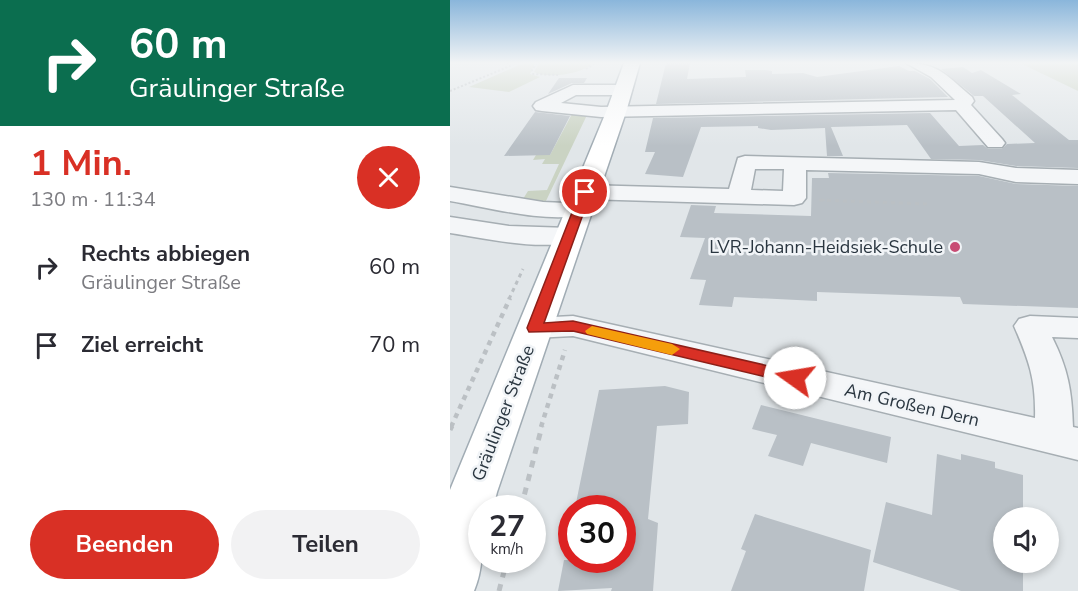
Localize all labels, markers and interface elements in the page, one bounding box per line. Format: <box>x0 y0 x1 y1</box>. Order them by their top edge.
text: 60 m <box>129 16 228 73</box>
icon: right <box>30 24 108 102</box>
text: Gräulinger Straße <box>129 70 345 107</box>
text: 1 Min. <box>30 139 132 188</box>
button: close <box>357 146 420 209</box>
pin <box>559 166 610 217</box>
icon: arrive <box>568 175 601 208</box>
text: 130 m · 11:34 <box>30 186 156 213</box>
place label: LVR-Johann-Heidsiek-Schule <box>709 235 943 259</box>
text: Rechts abbiegen <box>81 239 250 269</box>
marker: LVR-Johann-Heidsiek-Schule <box>948 240 962 254</box>
icon: right <box>30 251 63 284</box>
text: 60 m <box>369 252 420 282</box>
text: Gräulinger Straße <box>81 269 241 296</box>
icon: arrive <box>30 329 63 362</box>
text: Ziel erreicht <box>81 330 203 360</box>
text: 70 m <box>369 330 420 360</box>
street label: Gräulinger Straße <box>466 342 540 484</box>
position arrow <box>763 346 827 410</box>
street label: Am Großen Dern <box>842 378 982 432</box>
speed limit sign: 30 <box>558 495 636 573</box>
text: 27 <box>489 506 525 547</box>
map controls <box>993 507 1059 573</box>
button: sound <box>993 507 1059 573</box>
button: Beenden <box>30 510 219 579</box>
button: Teilen <box>231 510 420 579</box>
text: km/h <box>490 539 524 559</box>

